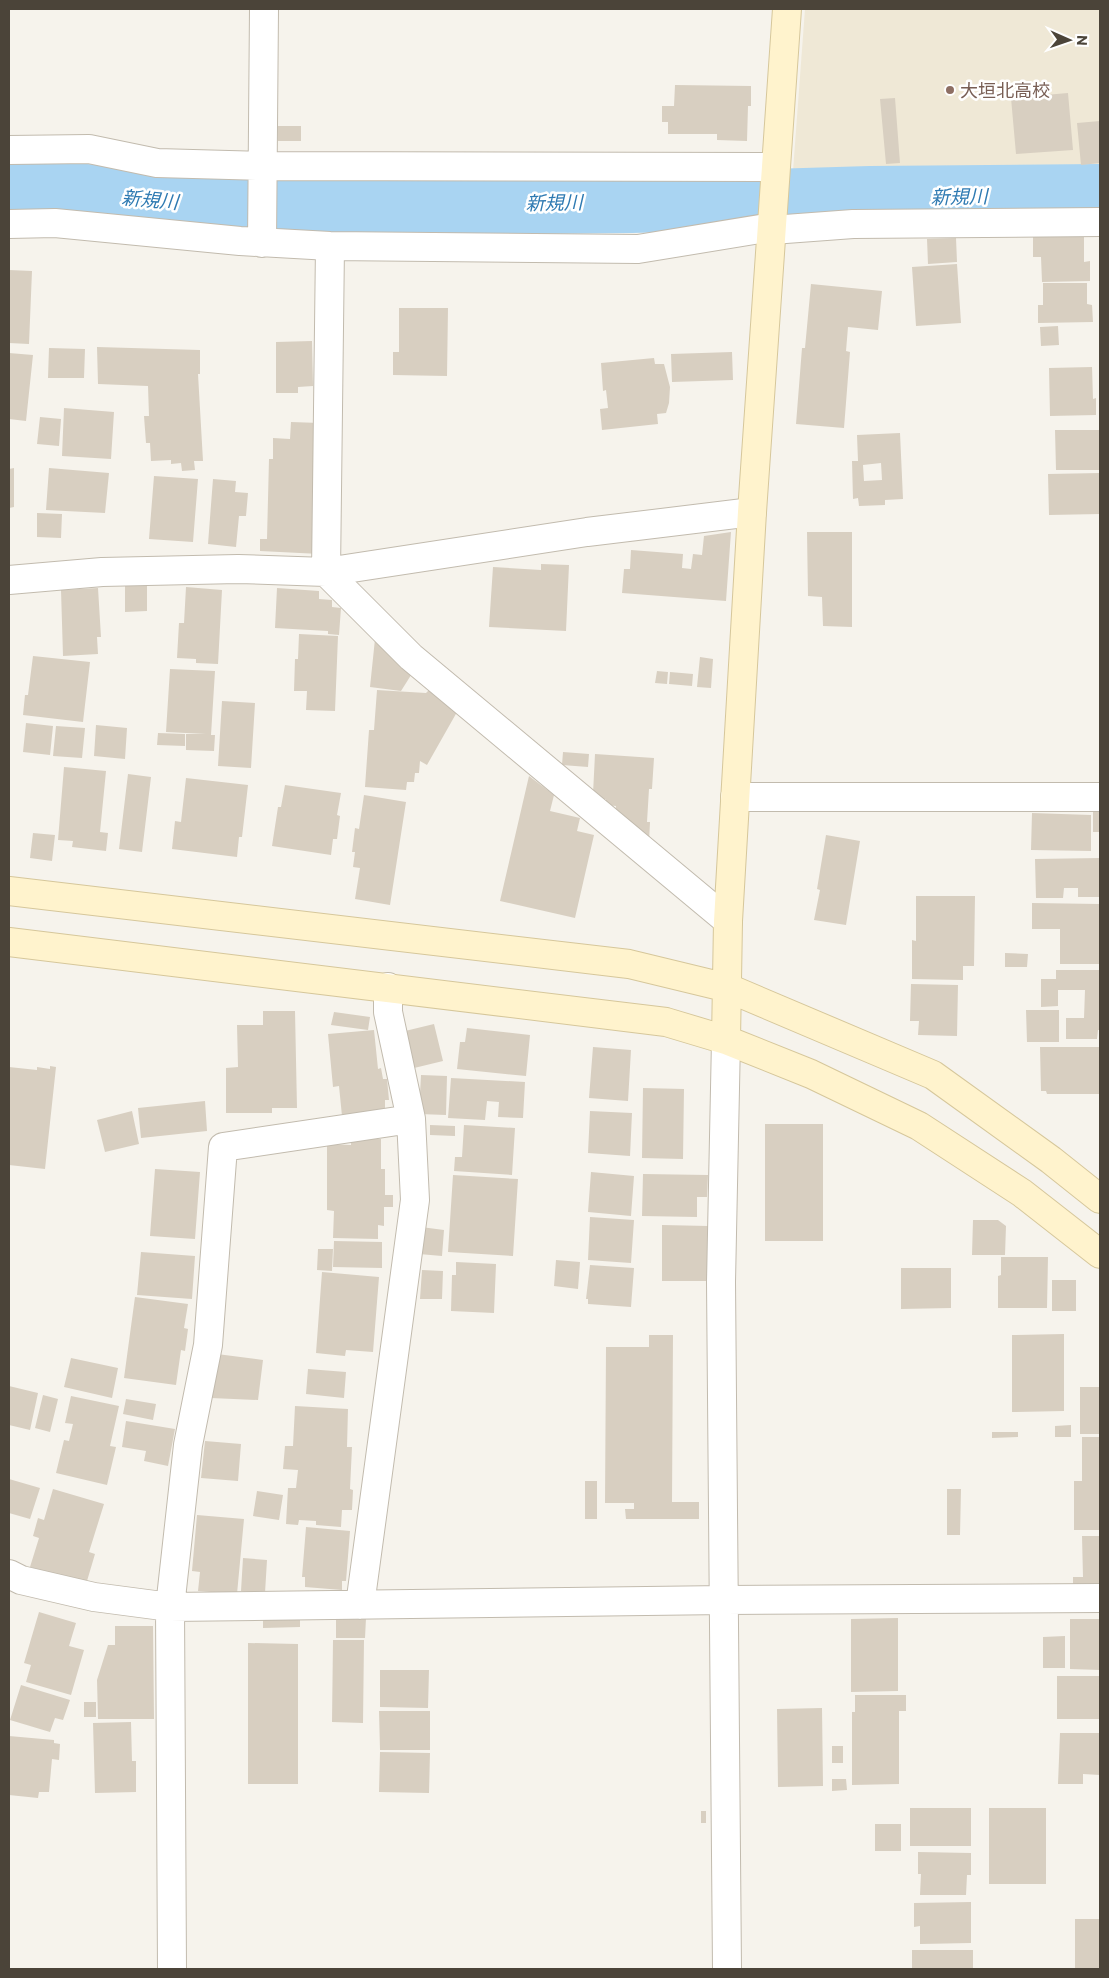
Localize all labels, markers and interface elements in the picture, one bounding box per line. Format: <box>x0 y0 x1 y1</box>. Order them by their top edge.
north arrow <box>1044 15 1094 65</box>
text: N <box>1074 35 1091 46</box>
place label: 大垣北高校 <box>960 79 1050 101</box>
marker: 大垣北高校 <box>944 84 956 96</box>
water label: 新規川 <box>930 184 990 208</box>
water label: 新規川 <box>121 185 181 213</box>
water label: 新規川 <box>525 190 585 214</box>

